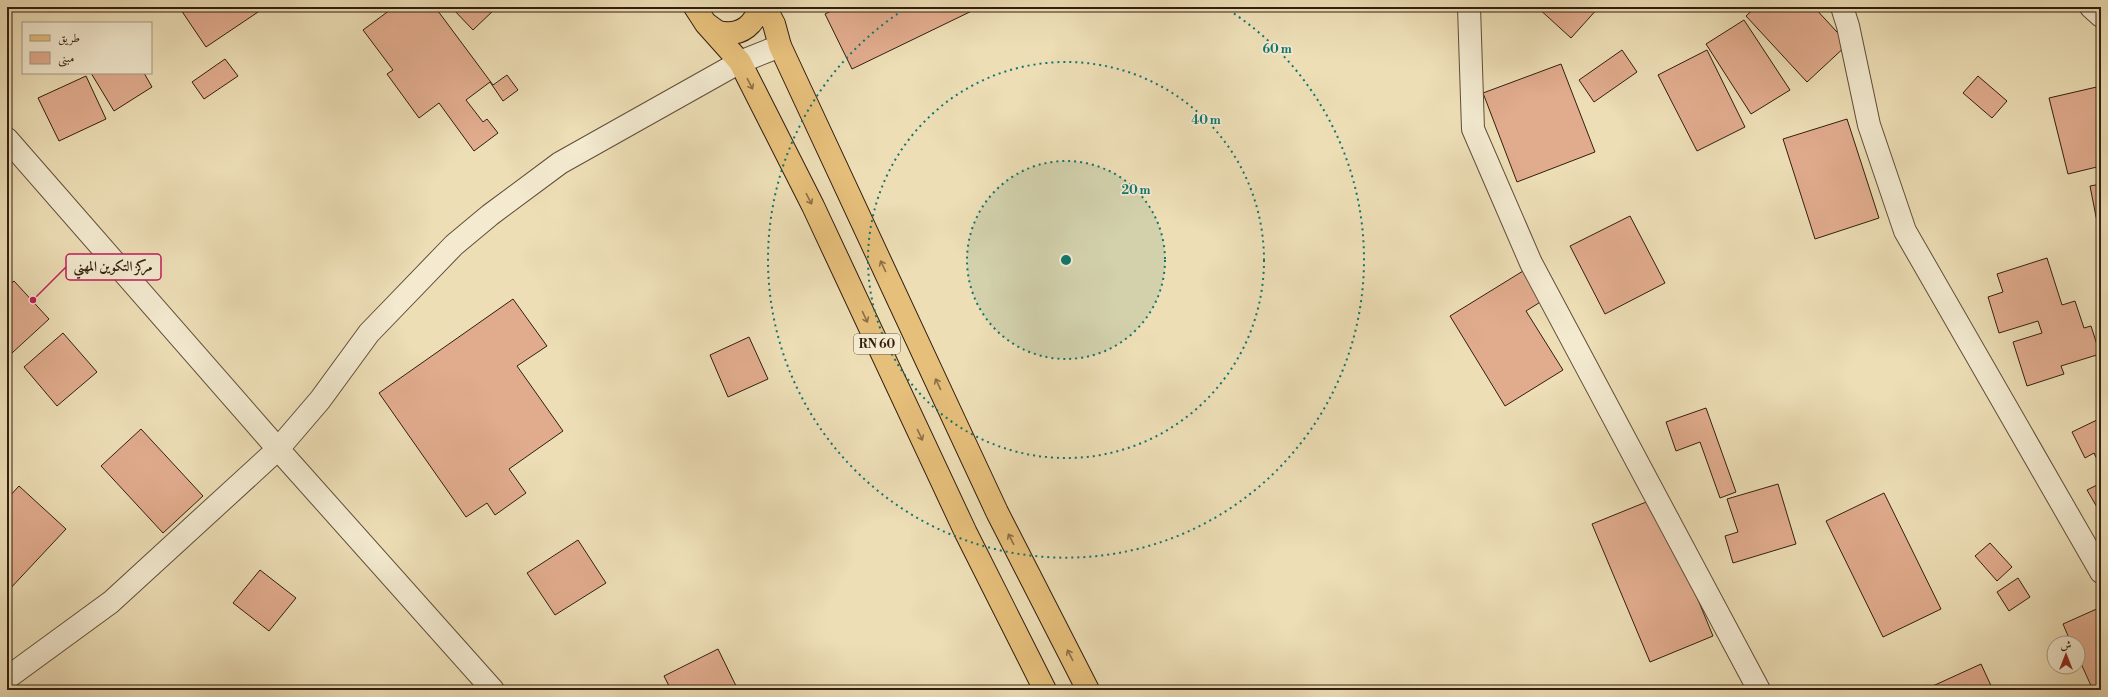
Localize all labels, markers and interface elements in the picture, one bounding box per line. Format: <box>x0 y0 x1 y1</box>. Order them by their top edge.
legend <box>22 22 152 74</box>
text: طريق <box>58 31 80 46</box>
text: 60 m <box>1262 42 1292 57</box>
text: مبنى <box>58 51 74 67</box>
one-way arrow <box>747 77 755 89</box>
text: 40 m <box>1191 113 1221 128</box>
text: 20 m <box>1121 183 1151 198</box>
one-way arrow <box>806 193 814 205</box>
centre of rings <box>1059 253 1073 267</box>
callout: مركز التكوين المهني <box>66 254 161 280</box>
text: مركز التكوين المهني <box>73 258 153 280</box>
one-way arrow <box>879 261 886 273</box>
one-way arrow <box>862 311 869 323</box>
road number: RN 60 <box>854 334 900 354</box>
one-way arrow <box>934 378 941 390</box>
one-way arrow <box>917 429 924 441</box>
one-way arrow <box>1007 534 1014 546</box>
north arrow <box>2046 635 2086 675</box>
text: ش <box>2061 639 2072 653</box>
one-way arrow <box>1066 649 1074 661</box>

